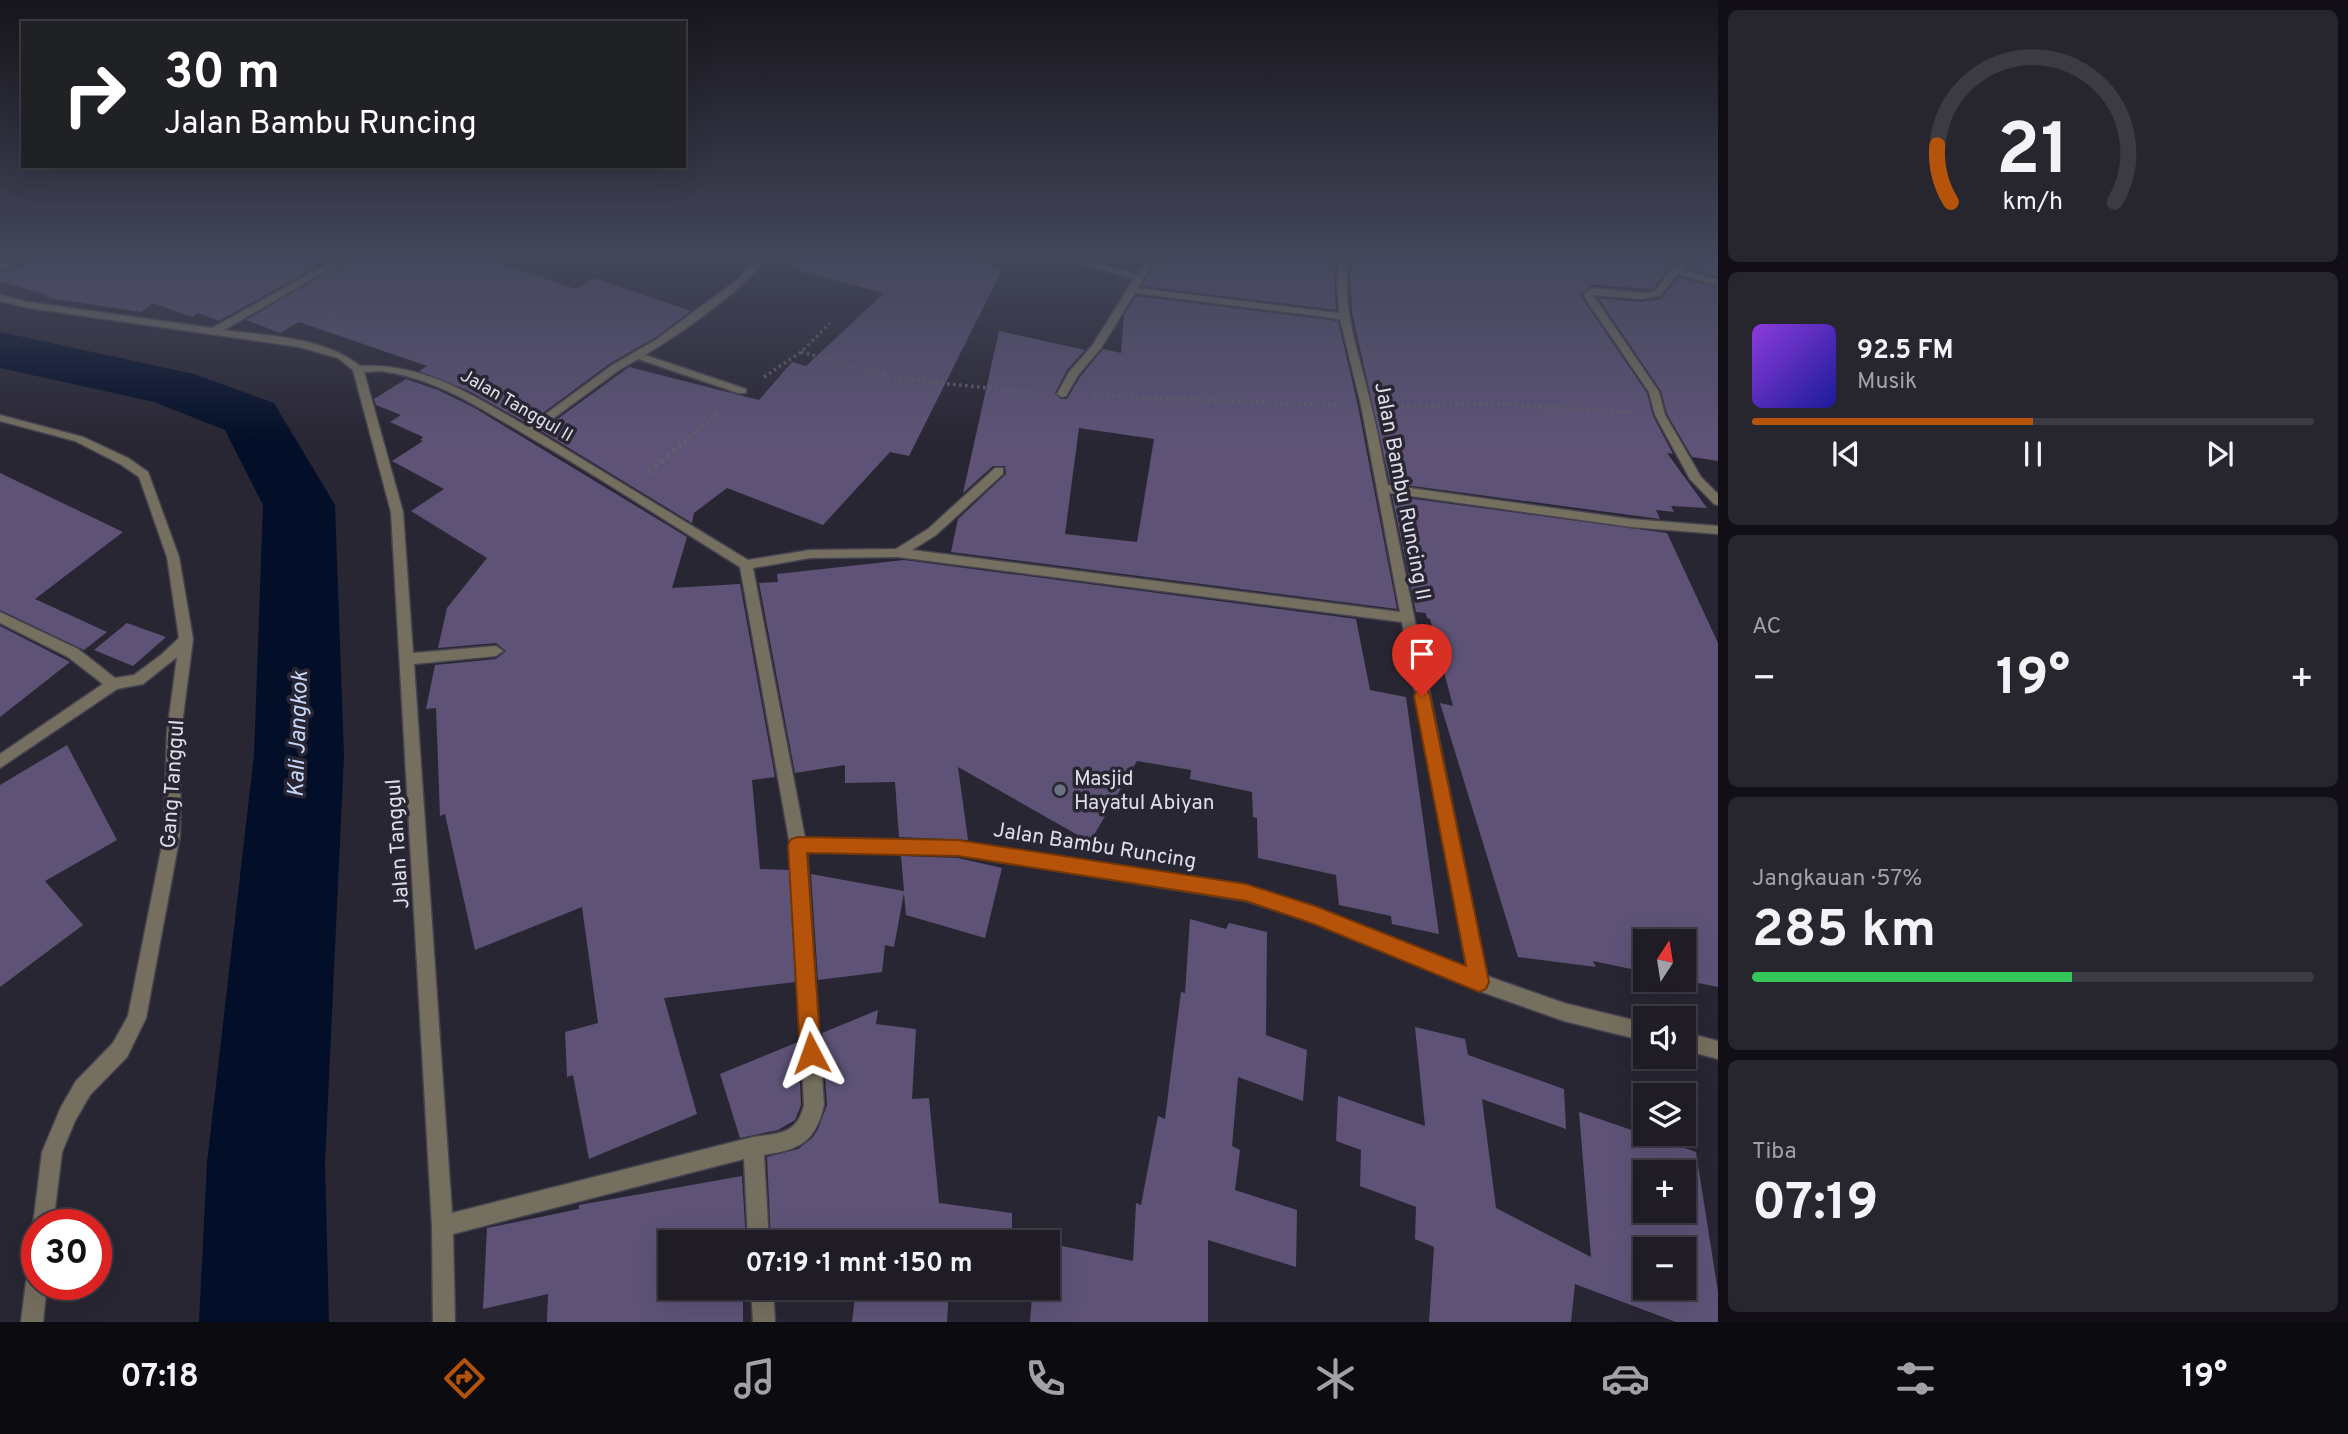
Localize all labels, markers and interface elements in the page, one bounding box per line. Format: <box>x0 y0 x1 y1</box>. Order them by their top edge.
text: 30 m <box>164 44 280 106</box>
icon: right <box>49 49 140 140</box>
text: Jalan Bambu Runcing <box>164 105 477 145</box>
text: 21 <box>1996 109 2070 201</box>
text: km/h <box>2003 187 2063 219</box>
text: 92.5 FM <box>1857 335 1954 368</box>
street label: Jalan Tanggul II <box>456 365 577 448</box>
text: Musik <box>1857 368 1917 397</box>
street label: Jalan Bambu Runcing II <box>1367 380 1436 603</box>
icon: previous <box>1827 435 1865 473</box>
icon: pause <box>2014 435 2052 473</box>
icon: next <box>2201 435 2239 473</box>
text: AC <box>1752 613 1781 642</box>
pin <box>1392 624 1452 696</box>
icon: arrive <box>1403 635 1441 673</box>
text: 19° <box>1996 647 2070 713</box>
text: − <box>1752 656 1777 705</box>
text: + <box>2289 656 2314 705</box>
water label: Kali Jangkok <box>283 670 316 798</box>
street label: Gang Tanggul <box>156 719 191 849</box>
place label: Masjid Hayatul Abiyan <box>1074 766 1215 817</box>
street label: Jalan Tanggul <box>380 778 417 910</box>
marker: Masjid Hayatul Abiyan <box>1052 782 1068 798</box>
street label: Jalan Bambu Runcing <box>991 817 1198 876</box>
text: Jangkauan · 57% <box>1752 865 1922 894</box>
text: 285 km <box>1752 899 1936 965</box>
north arrow <box>1633 929 1696 992</box>
map controls <box>1633 929 1696 1300</box>
button: sound <box>1633 1006 1696 1069</box>
position arrow <box>774 1016 848 1090</box>
button: layers <box>1633 1083 1696 1146</box>
text: Tiba <box>1752 1138 1797 1167</box>
button: + <box>1633 1160 1696 1223</box>
text: 07:19 <box>1752 1172 1879 1238</box>
speed limit sign: 30 <box>21 1209 112 1300</box>
button: − <box>1633 1237 1696 1300</box>
text: 07:19 · 1 mnt · 150 m <box>746 1248 972 1281</box>
icon: directions <box>440 1354 489 1403</box>
icon: music <box>730 1354 779 1403</box>
icon: phone <box>1021 1354 1070 1403</box>
icon: climate <box>1311 1354 1360 1403</box>
icon: car <box>1601 1354 1650 1403</box>
icon: filters <box>1891 1354 1940 1403</box>
text: 07:18 <box>121 1358 199 1398</box>
text: 19° <box>2182 1358 2227 1398</box>

